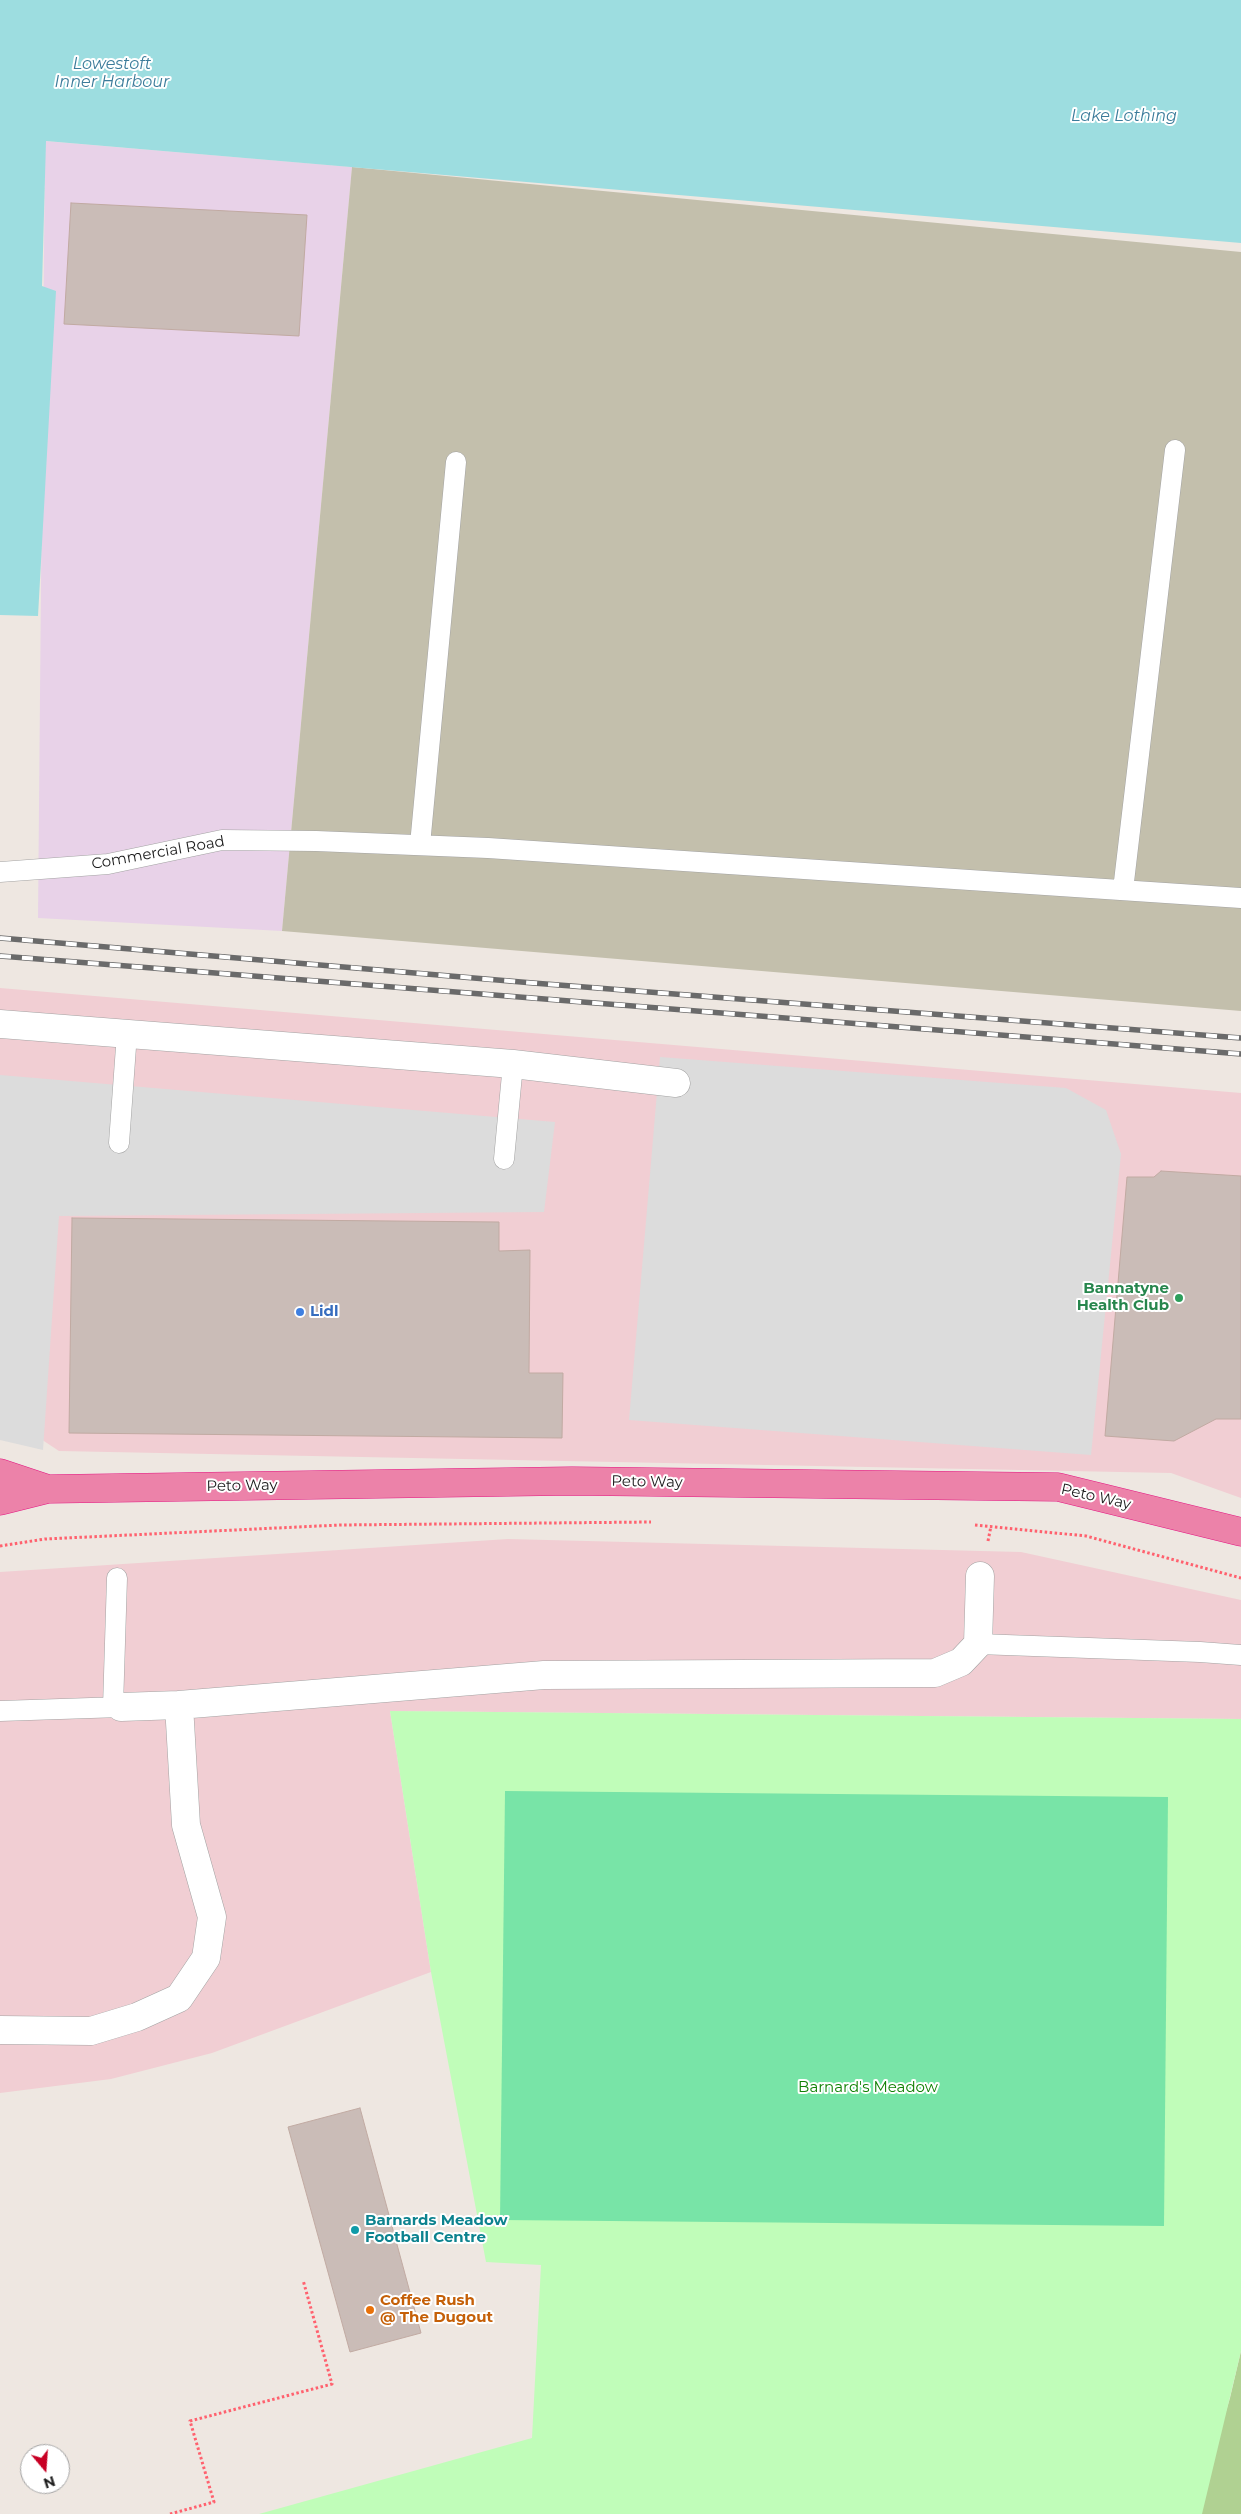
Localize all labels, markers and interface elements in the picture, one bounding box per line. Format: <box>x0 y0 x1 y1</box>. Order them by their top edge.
water label: Lowestoft Inner Harbour <box>55 54 169 92</box>
water label: Lake Lothing <box>1071 106 1177 126</box>
street label: Commercial Road <box>90 832 226 874</box>
place label: Bannatyne Health Club <box>1077 1280 1169 1315</box>
marker: Bannatyne Health Club <box>1173 1292 1185 1304</box>
place label: Lidl <box>310 1303 338 1321</box>
marker: Lidl <box>294 1306 306 1318</box>
street label: Peto Way <box>611 1472 683 1492</box>
street label: Peto Way <box>206 1476 278 1496</box>
street label: Peto Way <box>1059 1480 1133 1514</box>
park label: Barnard's Meadow <box>798 2079 938 2097</box>
place label: Barnards Meadow Football Centre <box>365 2212 508 2247</box>
marker: Barnards Meadow Football Centre <box>349 2224 361 2236</box>
place label: Coffee Rush @ The Dugout <box>380 2292 493 2327</box>
marker: Coffee Rush @ The Dugout <box>364 2304 376 2316</box>
north arrow <box>20 2444 70 2494</box>
text: N <box>41 2472 57 2493</box>

